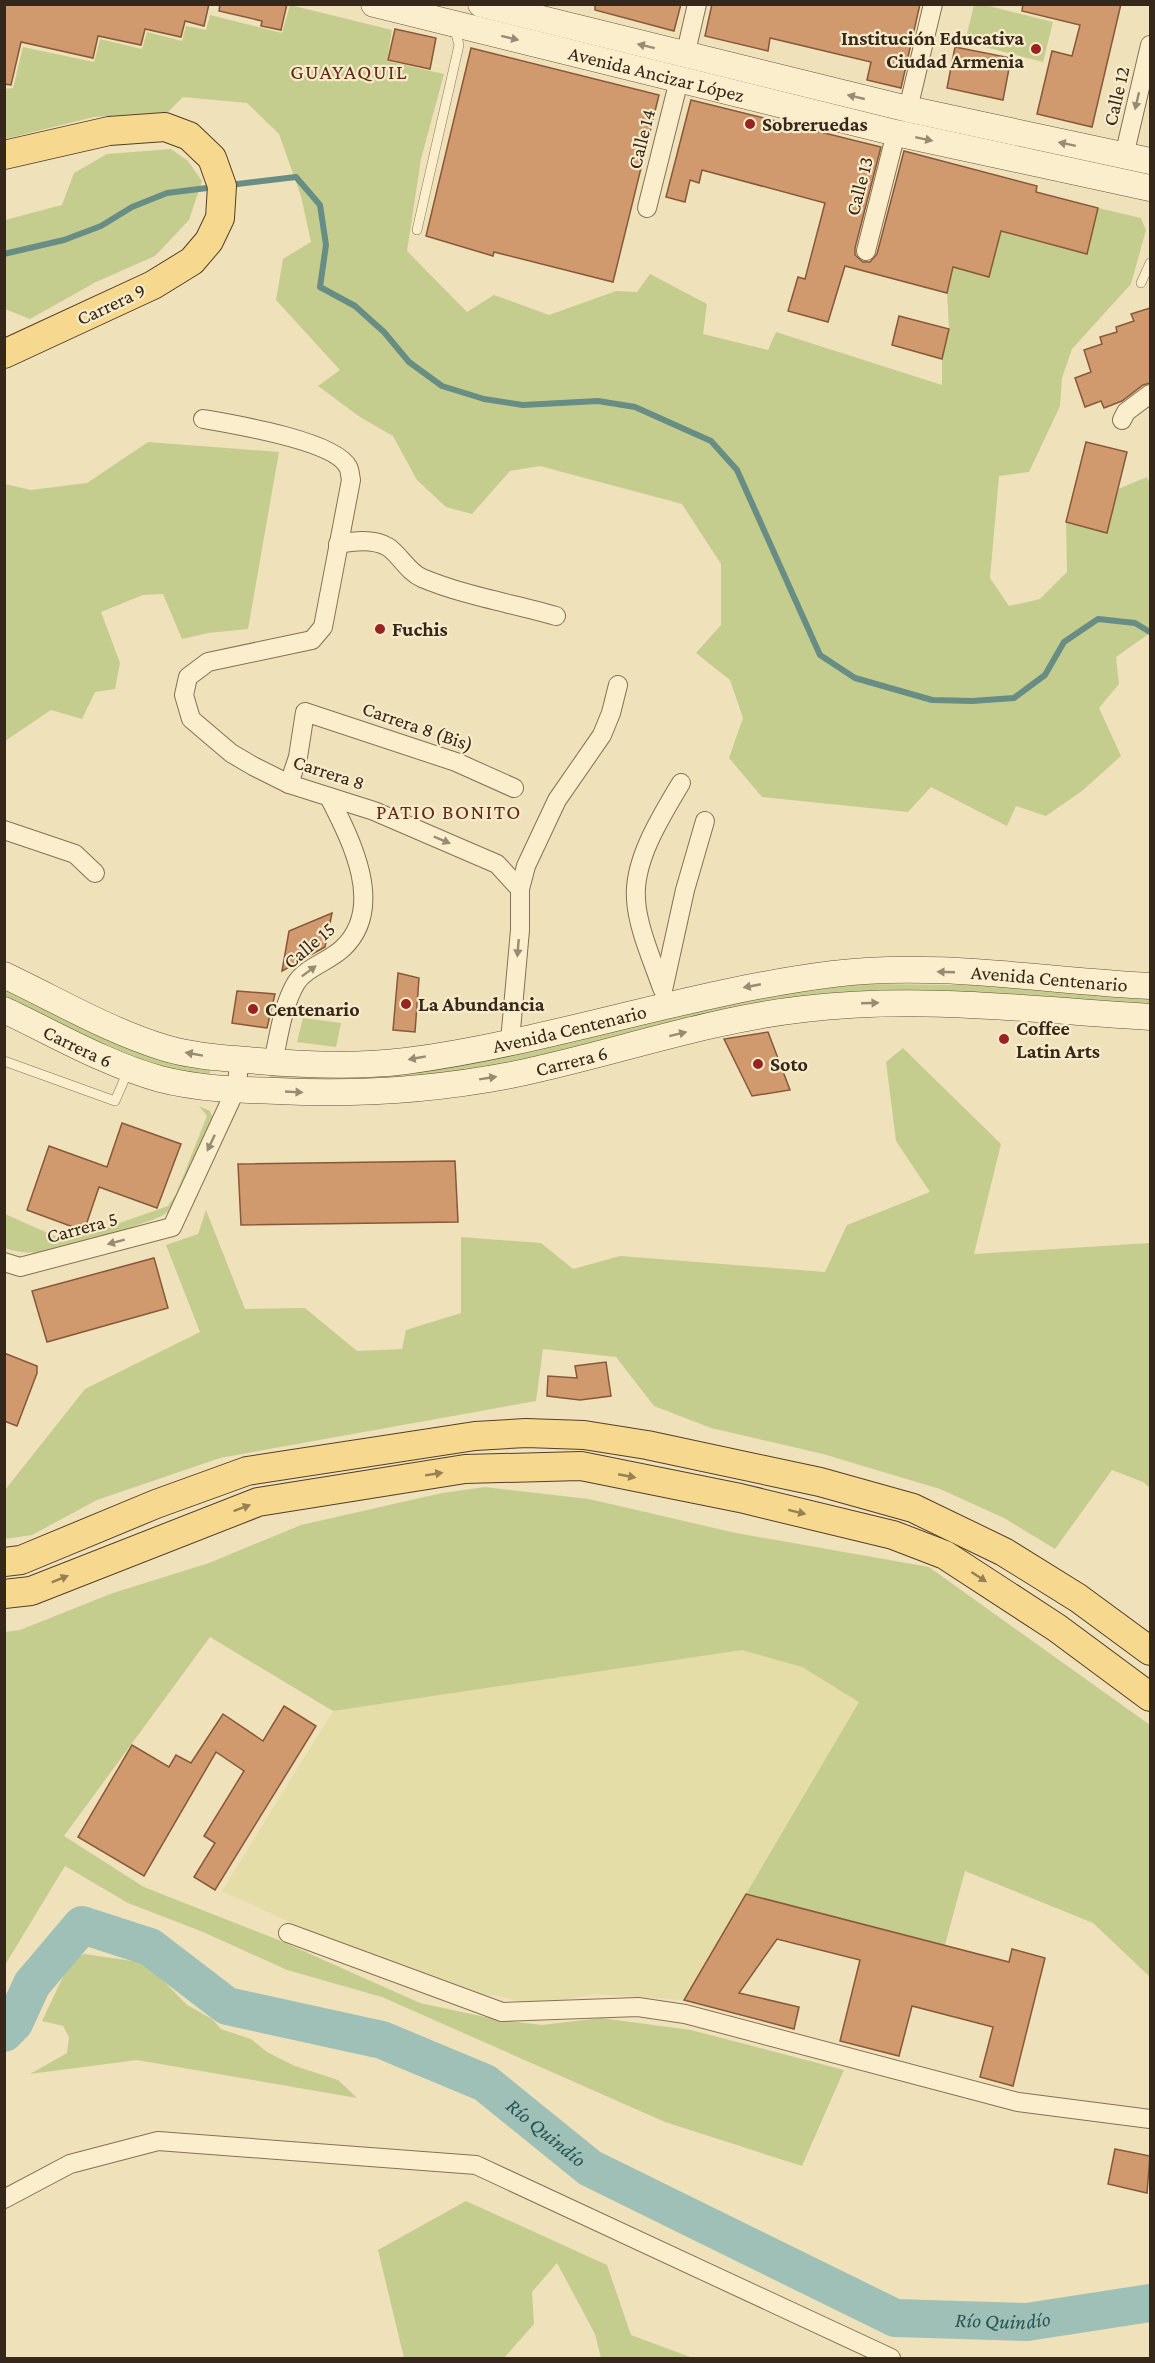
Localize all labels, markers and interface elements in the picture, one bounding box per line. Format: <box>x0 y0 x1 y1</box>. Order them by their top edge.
place label: Institución Educativa Ciudad Armenia <box>841 27 1024 72</box>
one-way arrow <box>501 33 520 43</box>
one-way arrow <box>637 41 655 50</box>
street label: Avenida Ancizar López <box>566 42 747 106</box>
marker: Institución Educativa Ciudad Armenia <box>1029 42 1043 56</box>
district label: GUAYAQUIL <box>290 60 408 84</box>
street label: Calle 12 <box>1099 64 1133 128</box>
one-way arrow <box>847 91 866 101</box>
one-way arrow <box>1132 91 1142 110</box>
street label: Calle 14 <box>623 107 659 171</box>
place label: Sobreruedas <box>762 113 868 135</box>
marker: Sobreruedas <box>743 117 757 131</box>
one-way arrow <box>915 135 934 144</box>
one-way arrow <box>1058 138 1076 148</box>
street label: Calle 13 <box>841 154 877 218</box>
street label: Carrera 9 <box>73 279 149 329</box>
place label: Fuchis <box>392 618 448 640</box>
marker: Fuchis <box>373 622 387 636</box>
street label: Carrera 8 (Bis) <box>359 697 476 756</box>
street label: Carrera 8 <box>290 750 368 794</box>
district label: PATIO BONITO <box>376 800 522 824</box>
one-way arrow <box>434 835 452 845</box>
street label: Calle 15 <box>279 917 339 973</box>
one-way arrow <box>513 938 523 957</box>
street label: Avenida Centenario <box>970 961 1128 996</box>
one-way arrow <box>302 966 317 978</box>
one-way arrow <box>936 967 955 976</box>
one-way arrow <box>742 982 761 991</box>
place label: La Abundancia <box>418 993 545 1015</box>
marker: La Abundancia <box>399 997 413 1011</box>
place label: Centenario <box>265 998 360 1020</box>
one-way arrow <box>861 998 880 1007</box>
street label: Avenida Centenario <box>491 1000 649 1057</box>
marker: Centenario <box>246 1002 260 1016</box>
place label: Coffee Latin Arts <box>1016 1017 1100 1062</box>
street label: Carrera 6 <box>40 1020 115 1072</box>
one-way arrow <box>669 1029 687 1039</box>
marker: Coffee Latin Arts <box>997 1032 1011 1046</box>
street label: Carrera 6 <box>533 1041 610 1080</box>
one-way arrow <box>184 1049 203 1058</box>
place label: Soto <box>770 1053 808 1075</box>
one-way arrow <box>408 1054 427 1063</box>
marker: Soto <box>751 1057 765 1071</box>
one-way arrow <box>479 1074 498 1083</box>
one-way arrow <box>285 1088 304 1097</box>
one-way arrow <box>207 1134 216 1151</box>
street label: Carrera 5 <box>44 1207 120 1247</box>
one-way arrow <box>106 1238 124 1247</box>
one-way arrow <box>424 1469 443 1478</box>
one-way arrow <box>618 1472 637 1481</box>
one-way arrow <box>233 1503 251 1512</box>
one-way arrow <box>788 1508 807 1517</box>
one-way arrow <box>971 1571 987 1582</box>
one-way arrow <box>52 1574 70 1584</box>
water label: Río Quindío <box>502 2093 591 2172</box>
water label: Río Quindío <box>955 2307 1052 2334</box>

